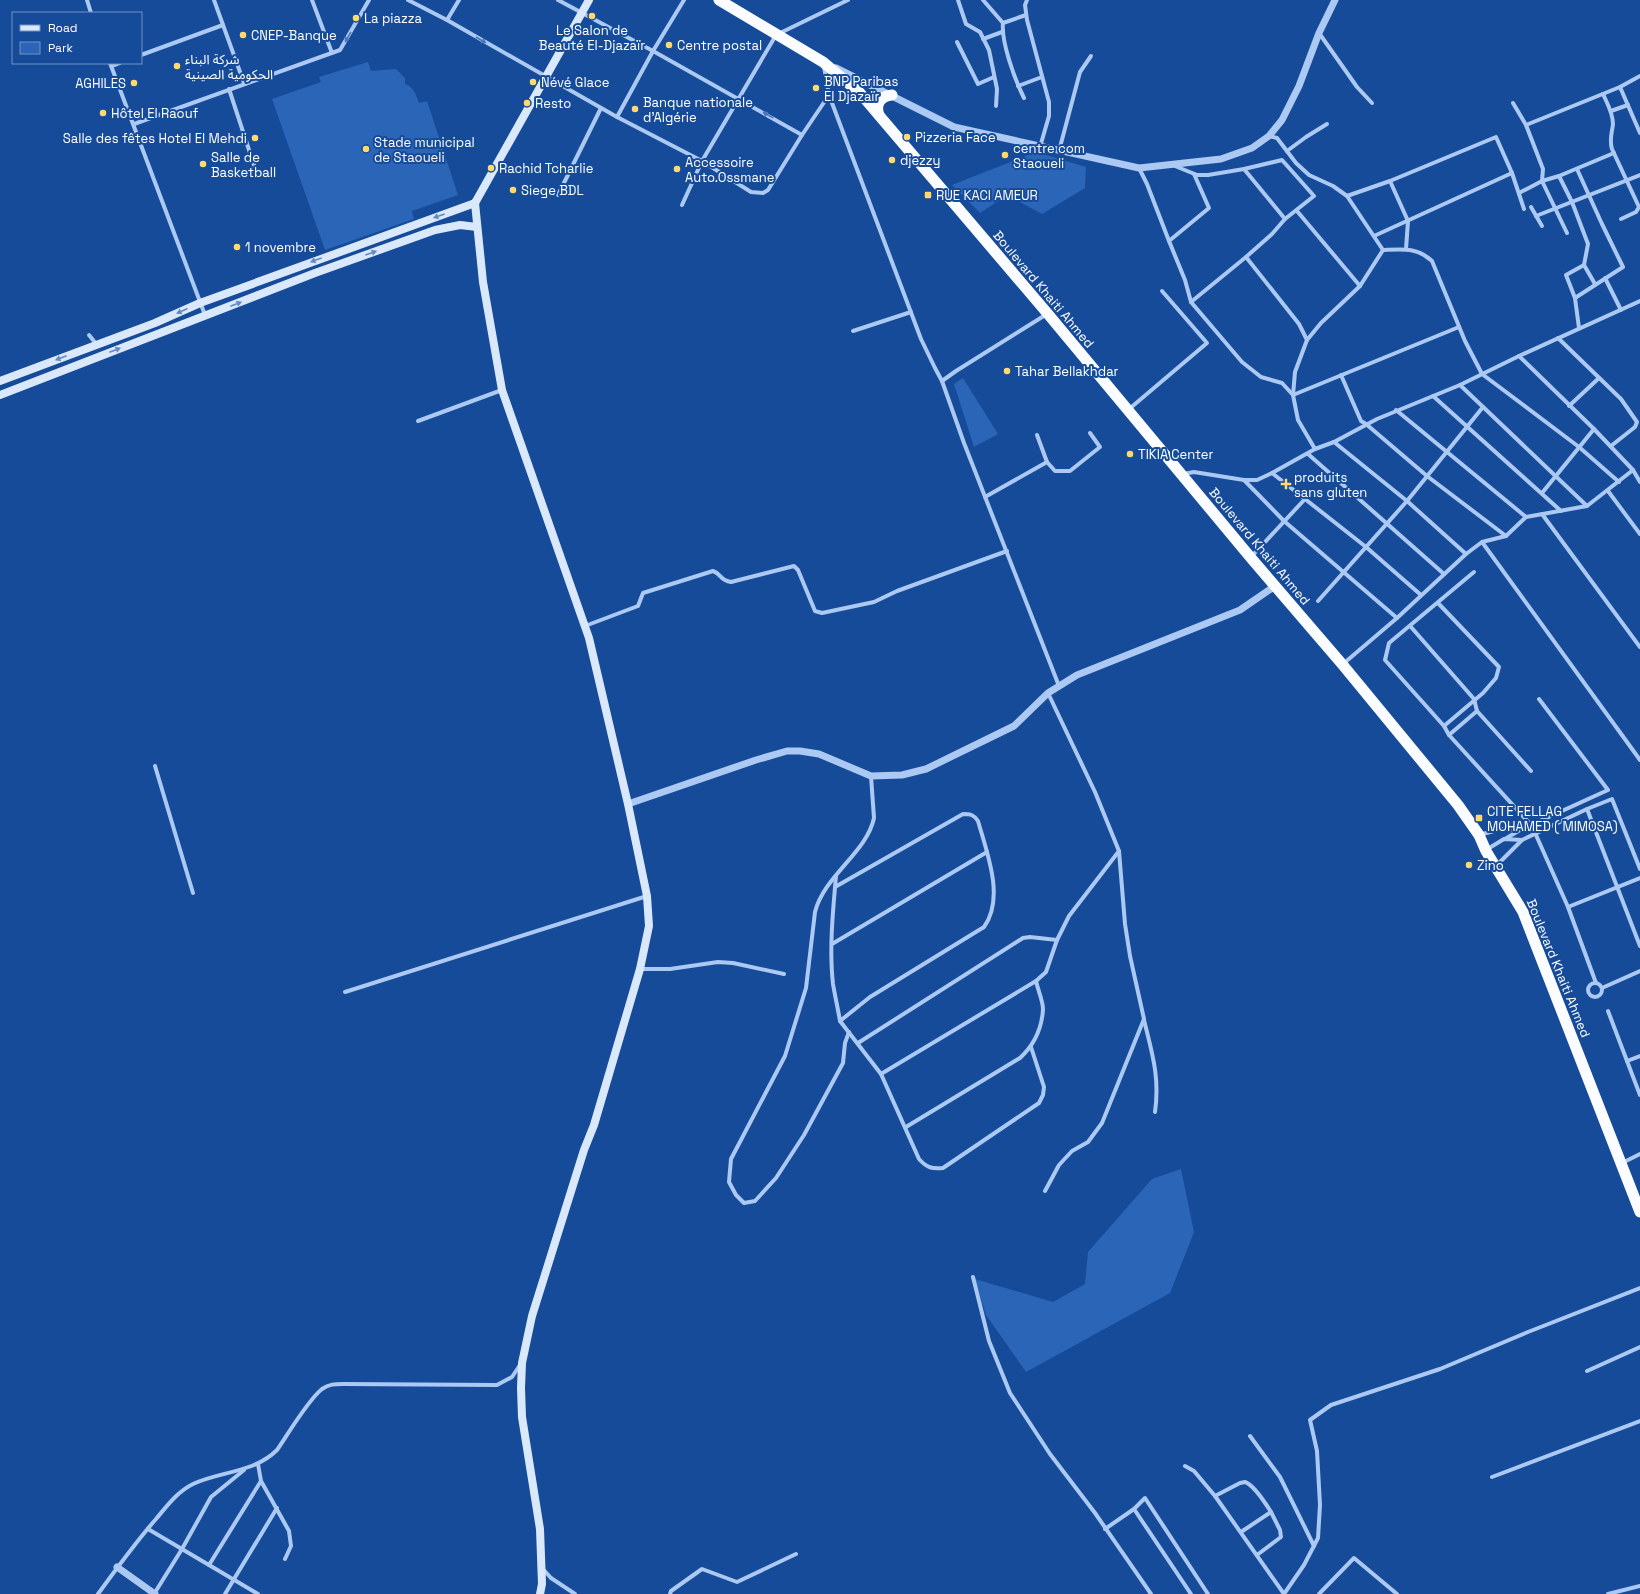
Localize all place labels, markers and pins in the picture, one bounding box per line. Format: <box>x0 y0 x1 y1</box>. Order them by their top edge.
place label: La piazza <box>364 10 422 27</box>
marker: Le Salon de Beauté El-Djazaïr <box>587 11 597 21</box>
marker: La piazza <box>351 13 361 23</box>
place label: Le Salon de Beauté El-Djazaïr <box>539 22 645 54</box>
place label: CNEP-Banque <box>251 27 337 44</box>
marker: CNEP-Banque <box>238 30 248 40</box>
place label: Centre postal <box>677 37 762 54</box>
marker: Centre postal <box>664 40 674 50</box>
place label: شركة البناء الحكومية الصينية <box>185 51 273 83</box>
marker: شركة البناء الحكومية الصينية <box>172 61 182 71</box>
place label: BNP Paribas El Djazaïr <box>824 73 898 105</box>
place label: Névé Glace <box>541 74 609 91</box>
place label: AGHILES <box>75 75 126 92</box>
marker: Névé Glace <box>528 77 538 87</box>
marker: AGHILES <box>129 78 139 88</box>
marker: BNP Paribas El Djazaïr <box>811 83 821 93</box>
place label: Banque nationale d'Algérie <box>643 94 753 126</box>
place label: Resto <box>535 95 571 112</box>
marker: Resto <box>522 98 532 108</box>
marker: Banque nationale d'Algérie <box>630 104 640 114</box>
place label: Hôtel El Raouf <box>111 105 199 122</box>
marker: Hôtel El Raouf <box>98 108 108 118</box>
place label: Pizzeria Face <box>915 129 996 146</box>
place label: Salle des fêtes Hotel El Mehdi <box>63 130 247 147</box>
marker: Pizzeria Face <box>902 132 912 142</box>
marker: Salle des fêtes Hotel El Mehdi <box>250 133 260 143</box>
place label: Stade municipal de Staoueli <box>374 134 475 166</box>
place label: centre com Staoueli <box>1013 140 1085 172</box>
marker: Stade municipal de Staoueli <box>361 144 371 154</box>
place label: Salle de Basketball <box>211 149 276 181</box>
marker: centre com Staoueli <box>1000 150 1010 160</box>
place label: djezzy <box>900 152 941 169</box>
place label: Accessoire Auto.Ossmane <box>685 154 775 186</box>
marker: djezzy <box>887 155 897 165</box>
marker: Salle de Basketball <box>198 159 208 169</box>
place label: Rachid Tcharlie <box>499 160 593 177</box>
marker: Rachid Tcharlie <box>486 163 496 173</box>
marker: Accessoire Auto.Ossmane <box>672 164 682 174</box>
place label: Siege BDL <box>521 182 584 199</box>
marker: Siege BDL <box>508 185 518 195</box>
place label: RUE KACI AMEUR <box>936 187 1038 204</box>
marker: RUE KACI AMEUR <box>923 190 933 200</box>
place label: 1 novembre <box>245 239 316 256</box>
marker: 1 novembre <box>232 242 242 252</box>
place label: Tahar Bellakhdar <box>1015 363 1119 380</box>
marker: Tahar Bellakhdar <box>1002 366 1012 376</box>
place label: TIKIA Center <box>1138 446 1214 463</box>
marker: TIKIA Center <box>1125 449 1135 459</box>
place label: produits sans gluten <box>1294 469 1367 501</box>
marker: produits sans gluten <box>1281 479 1291 489</box>
place label: CITE FELLAG MOHAMED ( MIMOSA) <box>1487 803 1618 835</box>
marker: CITE FELLAG MOHAMED ( MIMOSA) <box>1474 813 1484 823</box>
place label: Zino <box>1477 857 1504 874</box>
marker: Zino <box>1464 860 1474 870</box>

